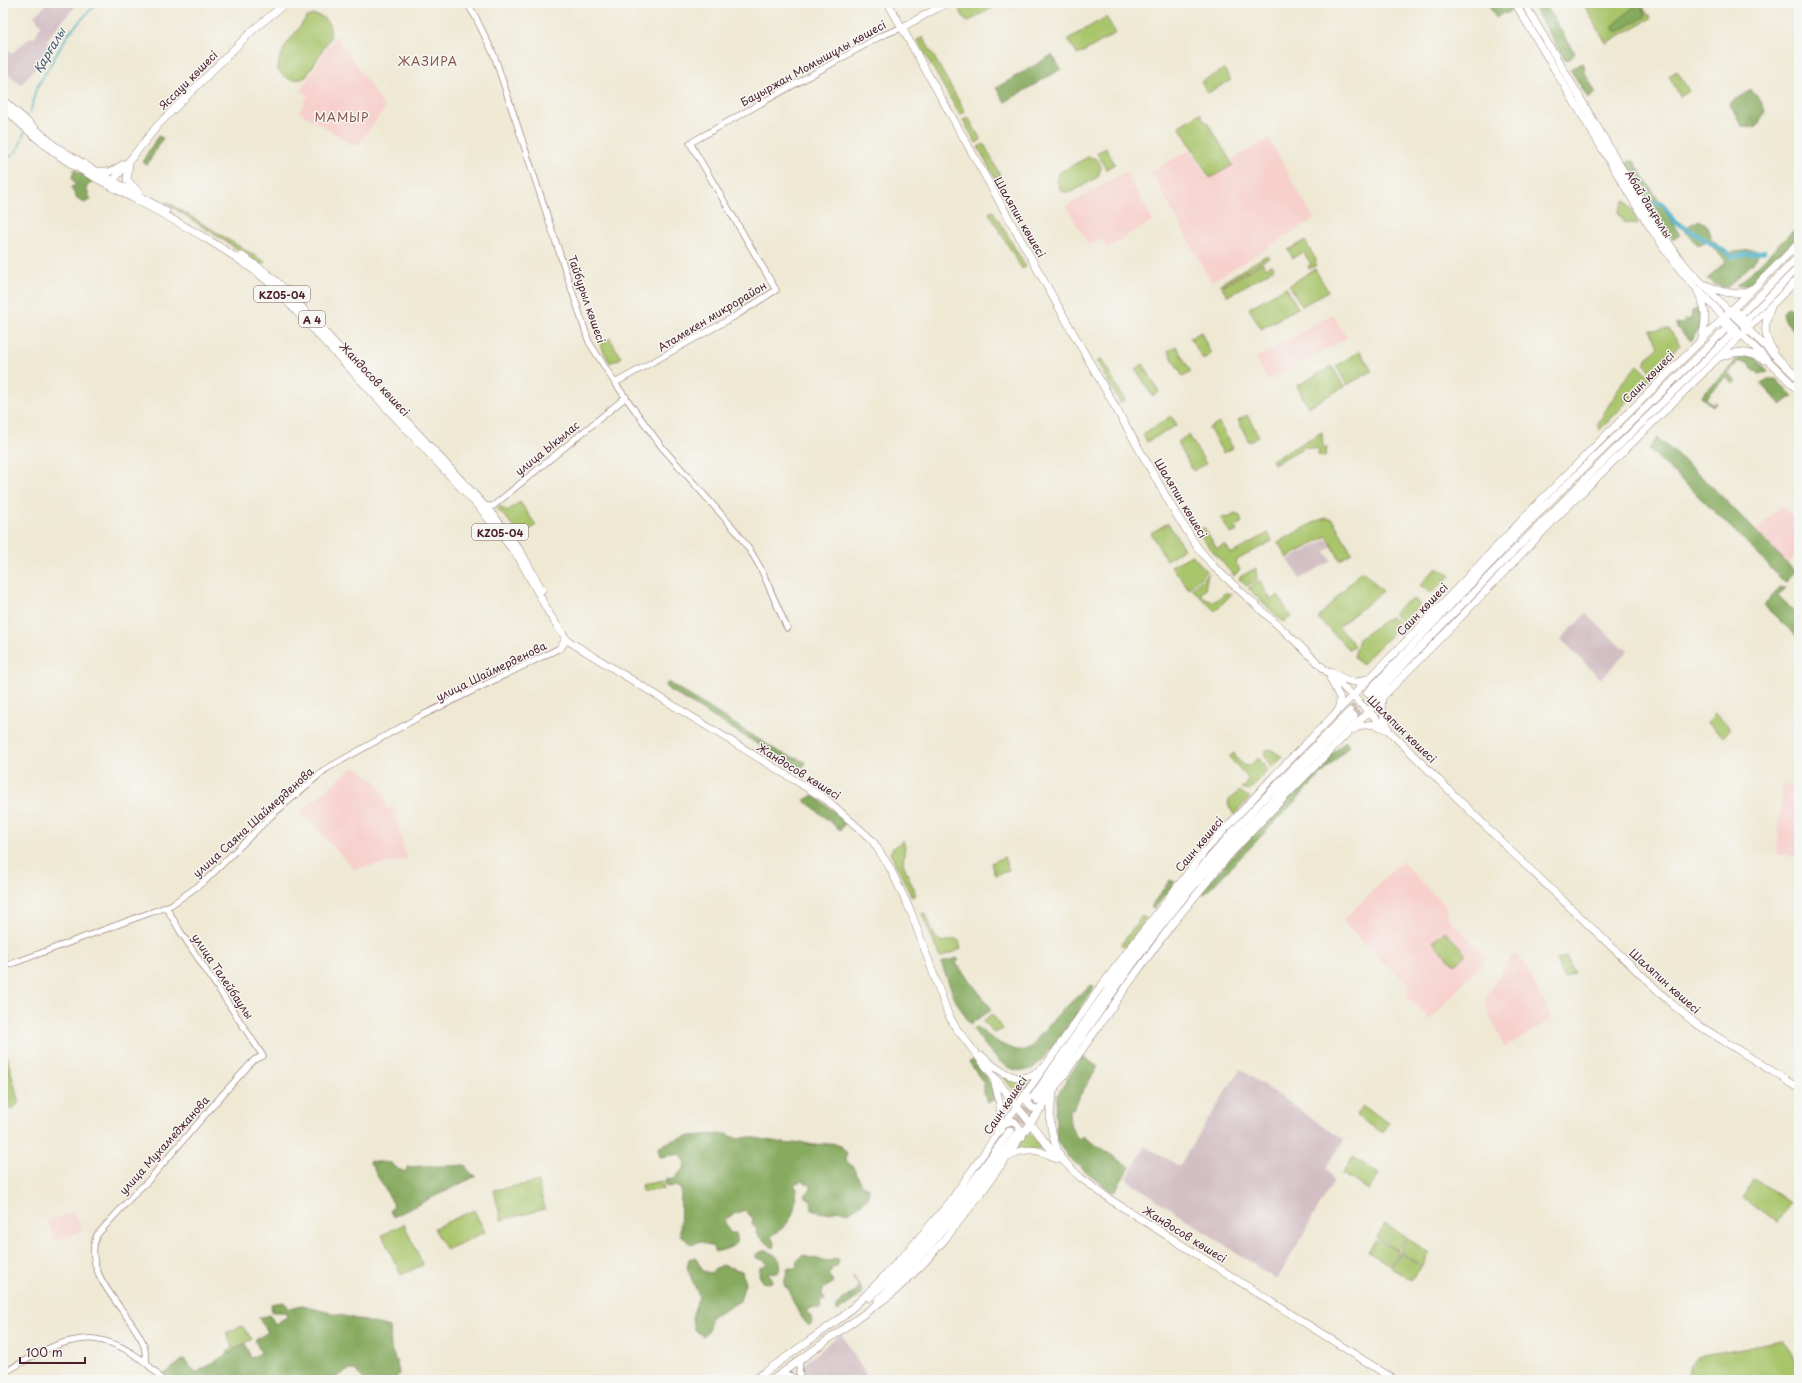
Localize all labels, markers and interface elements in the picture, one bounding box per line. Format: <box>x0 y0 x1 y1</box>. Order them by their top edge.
street label: Бауыржан Момышұлы көшесі <box>737 16 889 110</box>
water label: Қарғалы <box>28 23 70 76</box>
street label: Яссауи көшесі <box>155 47 221 113</box>
district label: ЖАЗИРА <box>397 52 458 70</box>
district label: МАМЫР <box>314 108 370 126</box>
street label: Абай даңғылы <box>1621 167 1677 241</box>
street label: Шаляпин көшесі <box>990 174 1050 260</box>
street label: Тайбурыл көшесі <box>564 253 610 345</box>
street label: Атамекен микрорайон <box>654 277 770 355</box>
road number: KZ05-04 <box>254 286 310 302</box>
road number: А 4 <box>299 311 325 327</box>
street label: Жандосов көшесі <box>336 338 414 420</box>
street label: Саин көшесі <box>1618 347 1678 407</box>
street label: улица Ыкылас <box>511 417 583 479</box>
street label: Шаляпин көшесі <box>1150 455 1212 541</box>
road number: KZ05-04 <box>472 524 528 540</box>
street label: Саин көшесі <box>1392 579 1452 639</box>
street label: улица Шаймерденова <box>433 637 549 705</box>
street label: Шаляпин көшесі <box>1363 691 1441 767</box>
street label: Жандосов көшесі <box>754 738 844 804</box>
street label: улица Саяна Шаймерденова <box>189 763 317 881</box>
street label: Саин көшесі <box>1171 813 1227 875</box>
street label: улица Талейбаулы <box>188 930 258 1022</box>
street label: Шаляпин көшесі <box>1626 944 1704 1018</box>
street label: Саин көшесі <box>979 1072 1031 1138</box>
street label: улица Мухамеджанова <box>115 1092 213 1198</box>
street label: Жандосов көшесі <box>1140 1201 1230 1267</box>
scale bar <box>20 1339 85 1365</box>
text: 100 m <box>26 1343 63 1361</box>

